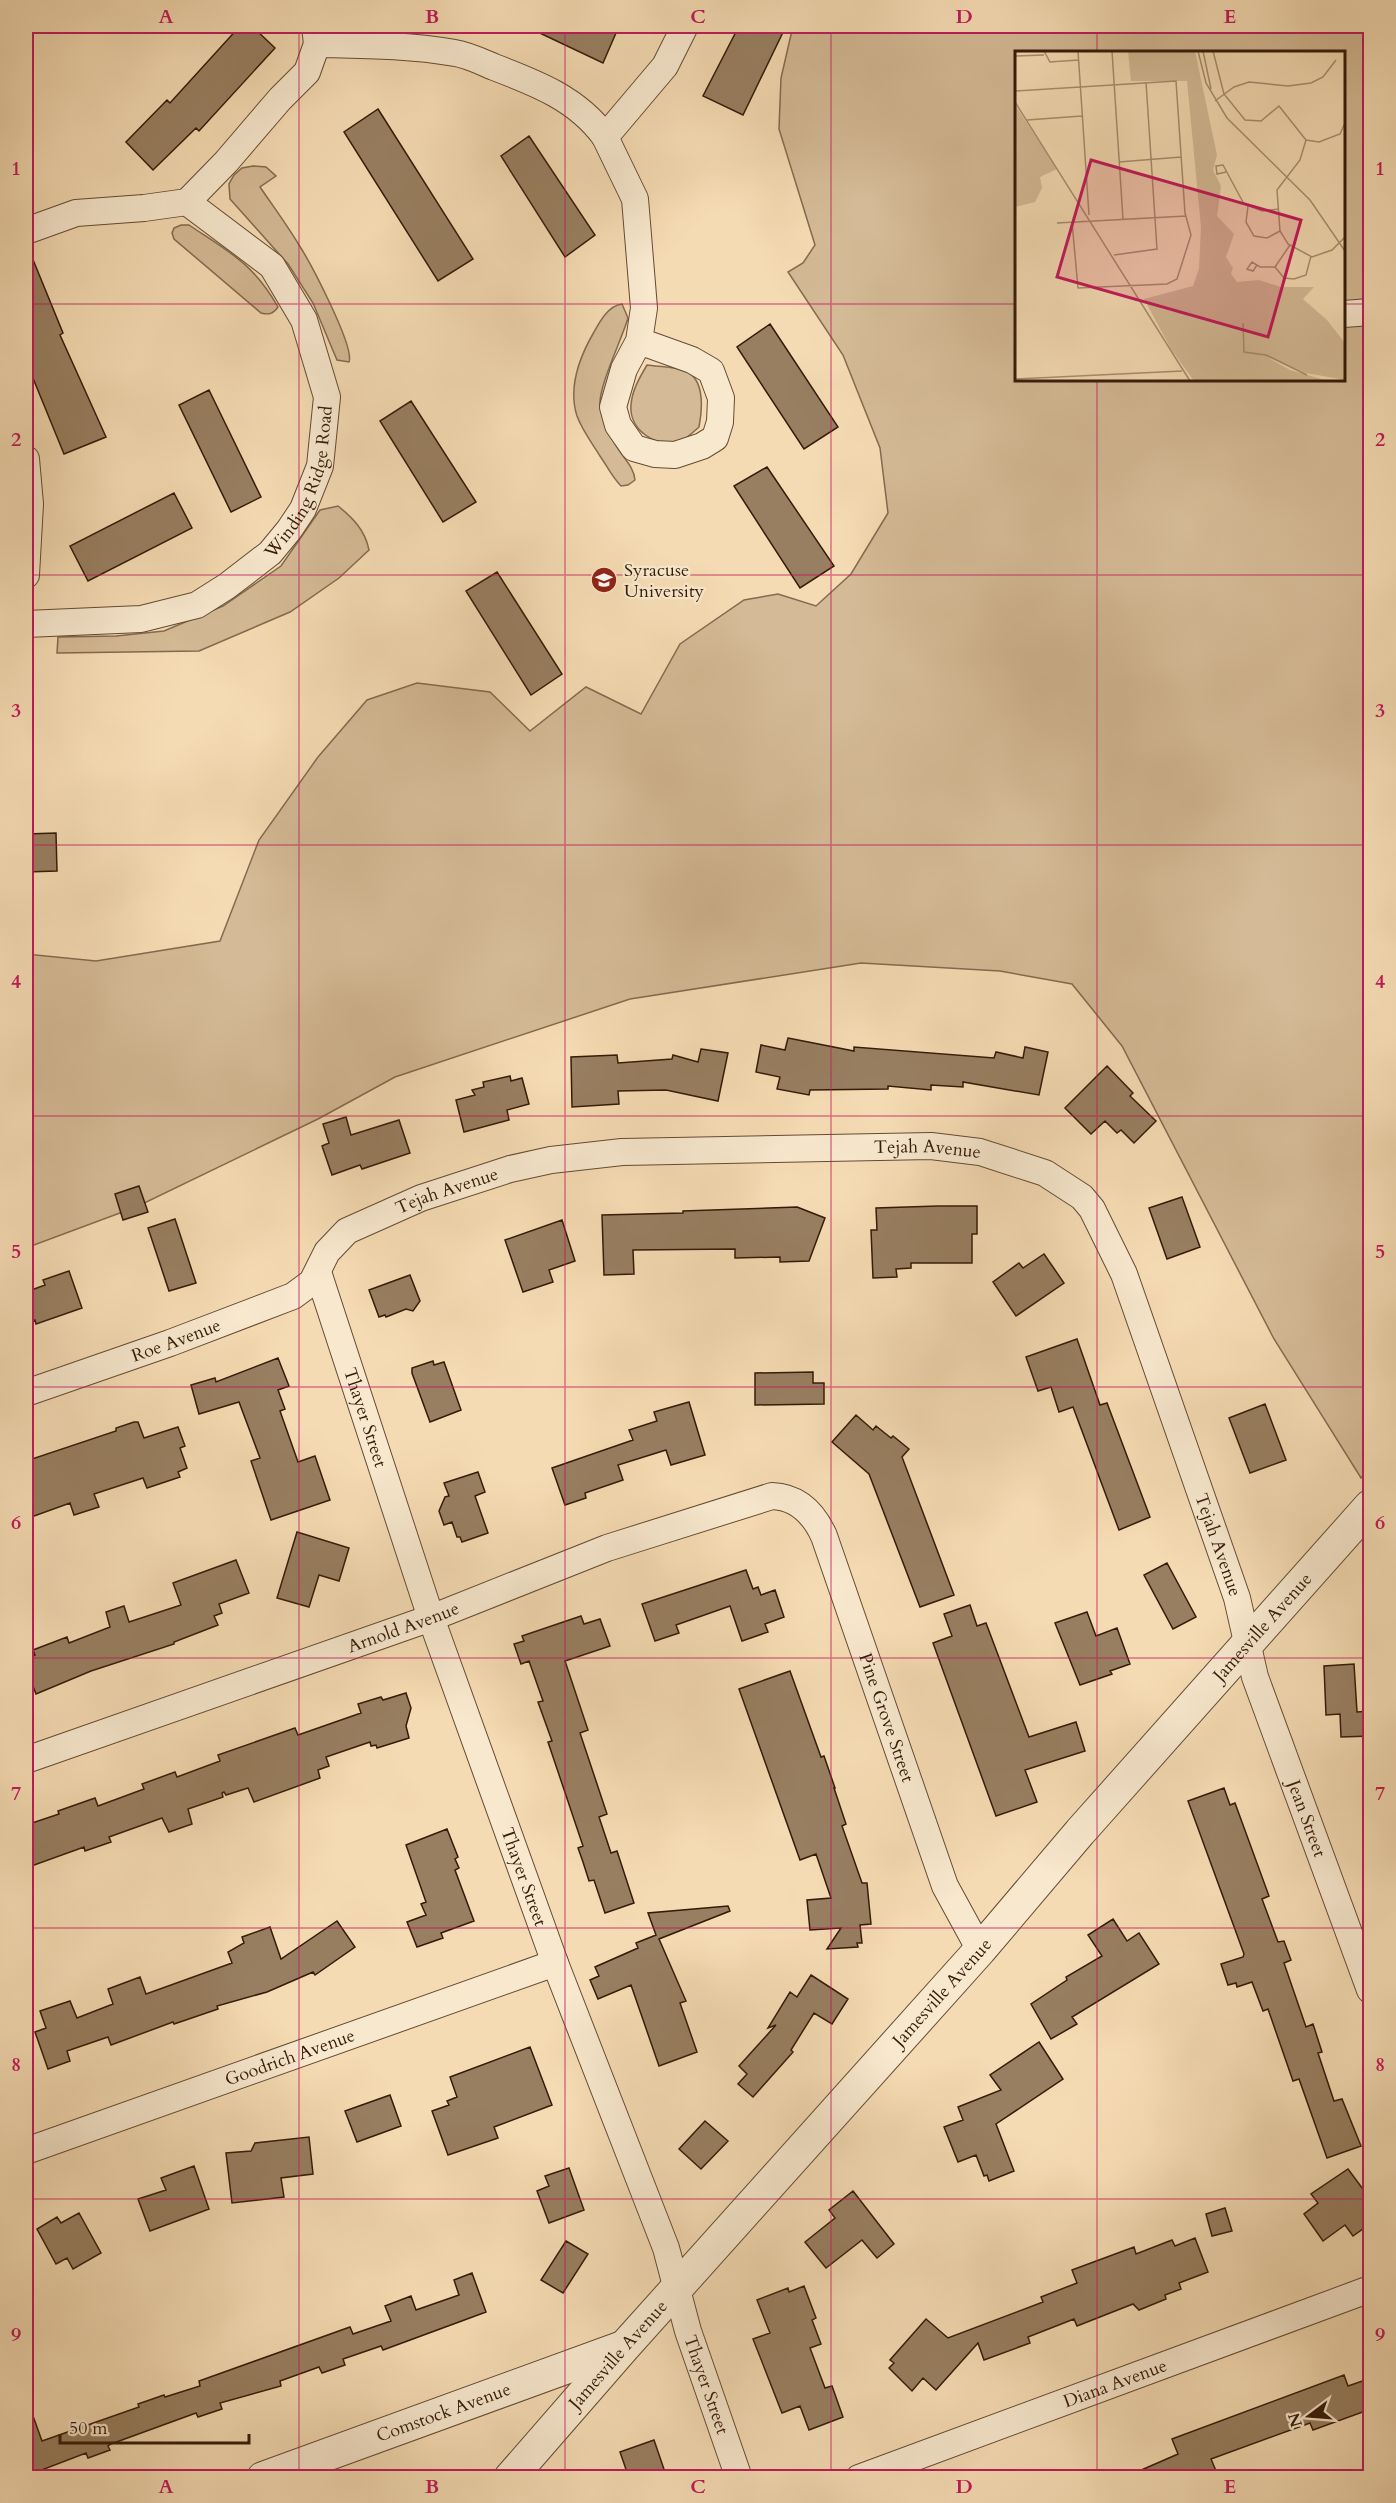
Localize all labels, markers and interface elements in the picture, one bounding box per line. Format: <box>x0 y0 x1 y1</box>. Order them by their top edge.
text: A <box>158 3 174 30</box>
text: B <box>425 3 439 30</box>
text: C <box>690 3 706 30</box>
text: D <box>955 3 973 30</box>
text: E <box>1224 3 1236 30</box>
inset map <box>1015 51 1345 381</box>
text: 1 <box>11 155 21 182</box>
text: 1 <box>1375 155 1385 182</box>
street label: Winding Ridge Road <box>258 404 339 564</box>
text: 2 <box>11 426 21 453</box>
text: 2 <box>1375 426 1385 453</box>
place label: Syracuse University <box>624 558 705 604</box>
school or university icon: Syracuse University <box>589 565 619 595</box>
text: 3 <box>11 697 21 724</box>
text: 3 <box>1375 697 1385 724</box>
text: 4 <box>11 968 21 995</box>
text: 4 <box>1375 968 1385 995</box>
street label: Tejah Avenue <box>874 1134 982 1165</box>
street label: Tejah Avenue <box>391 1162 501 1221</box>
text: 5 <box>11 1238 21 1265</box>
text: 5 <box>1375 1238 1385 1265</box>
street label: Roe Avenue <box>128 1313 225 1368</box>
street label: Thayer Street <box>337 1365 393 1471</box>
street label: Tejah Avenue <box>1188 1490 1247 1600</box>
text: 6 <box>11 1509 21 1536</box>
text: 6 <box>1375 1509 1385 1536</box>
street label: Jamesville Avenue <box>1206 1567 1318 1689</box>
street label: Arnold Avenue <box>344 1596 463 1659</box>
street label: Pine Grove Street <box>852 1650 920 1786</box>
street label: Jean Street <box>1280 1774 1332 1861</box>
text: 7 <box>11 1780 21 1807</box>
text: 7 <box>1375 1780 1385 1807</box>
street label: Thayer Street <box>494 1824 553 1930</box>
street label: Jamesville Avenue <box>885 1933 998 2055</box>
street label: Goodrich Avenue <box>222 2023 358 2092</box>
text: 8 <box>11 2051 21 2078</box>
text: 8 <box>1375 2051 1385 2078</box>
street label: Jamesville Avenue <box>561 2295 673 2417</box>
text: 9 <box>11 2321 21 2348</box>
text: 9 <box>1375 2321 1385 2348</box>
street label: Thayer Street <box>677 2332 735 2438</box>
street label: Diana Avenue <box>1060 2353 1171 2414</box>
street label: Comstock Avenue <box>373 2377 514 2449</box>
north arrow <box>1279 2386 1339 2446</box>
scale bar <box>60 2407 249 2445</box>
text: N <box>1283 2410 1308 2430</box>
text: 50 m <box>69 2416 108 2441</box>
text: A <box>158 2473 174 2500</box>
text: B <box>425 2473 439 2500</box>
text: C <box>690 2473 706 2500</box>
text: D <box>955 2473 973 2500</box>
text: E <box>1224 2473 1236 2500</box>

